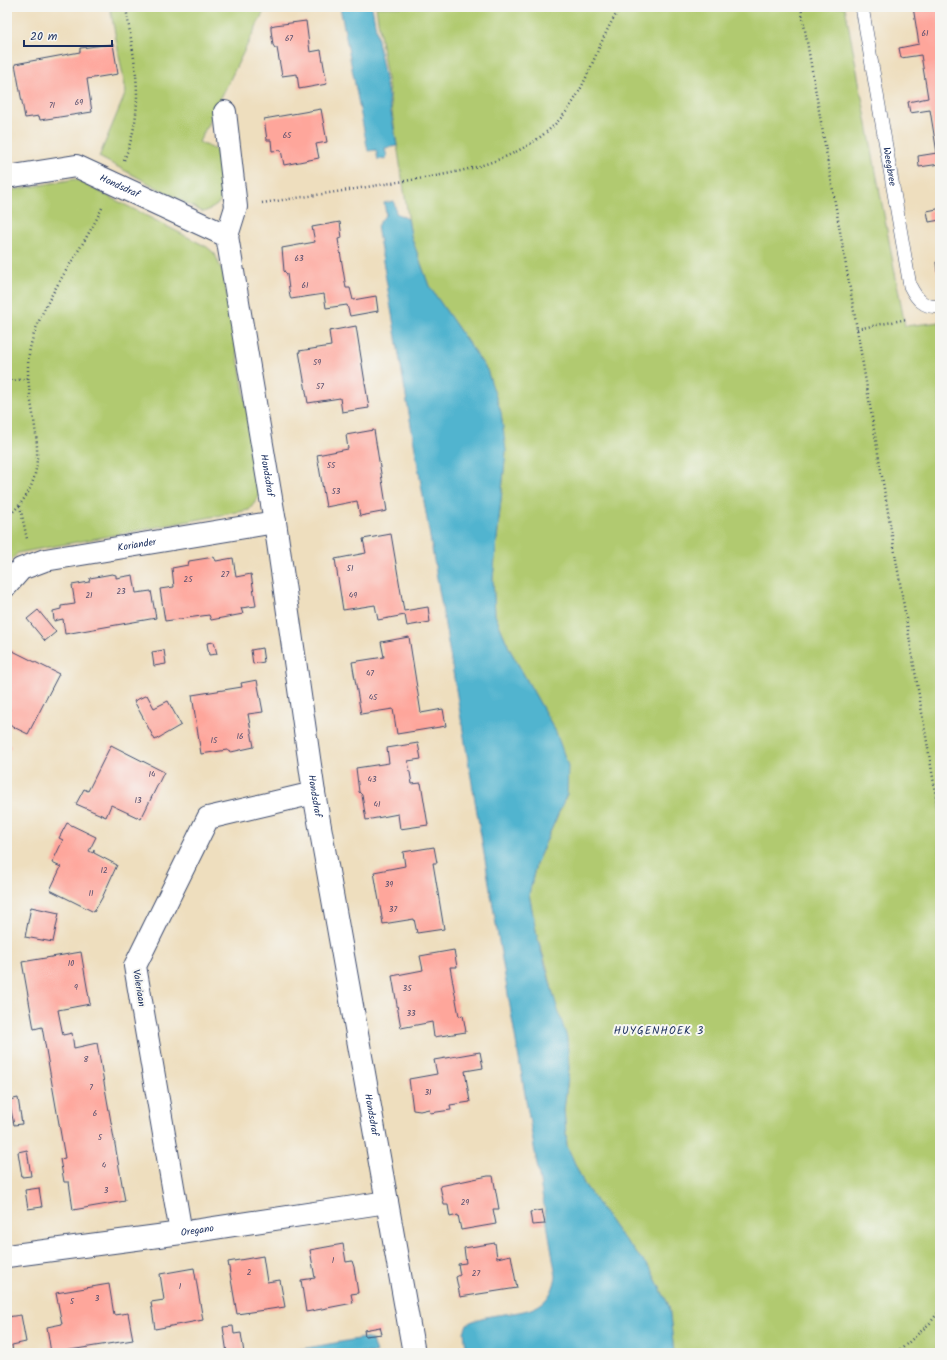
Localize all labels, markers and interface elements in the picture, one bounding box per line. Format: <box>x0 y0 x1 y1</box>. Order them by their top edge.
scale bar <box>24 22 112 48</box>
text: 20 m <box>30 27 58 46</box>
house number: 61 <box>922 27 929 40</box>
house number: 67 <box>285 32 293 45</box>
house number: 69 <box>75 96 83 109</box>
house number: 71 <box>49 99 56 112</box>
house number: 65 <box>283 129 292 142</box>
street label: Weegbree <box>878 146 901 188</box>
street label: Hondsdraf <box>97 170 143 203</box>
house number: 63 <box>294 252 304 265</box>
house number: 61 <box>302 279 309 292</box>
house number: 59 <box>313 356 321 369</box>
house number: 57 <box>316 380 324 393</box>
street label: Hondsdraf <box>256 453 279 499</box>
house number: 55 <box>327 459 336 472</box>
house number: 53 <box>332 485 341 498</box>
street label: Koriander <box>116 534 158 556</box>
house number: 51 <box>347 562 354 575</box>
house number: 27 <box>221 568 229 581</box>
house number: 25 <box>184 573 193 586</box>
house number: 23 <box>116 585 126 598</box>
house number: 21 <box>85 589 93 602</box>
house number: 49 <box>349 589 357 602</box>
house number: 47 <box>366 667 374 680</box>
house number: 45 <box>369 691 378 704</box>
house number: 16 <box>237 730 243 743</box>
house number: 15 <box>211 734 218 747</box>
house number: 14 <box>149 768 156 781</box>
house number: 43 <box>368 773 377 786</box>
street label: Hondsdraf <box>303 774 326 819</box>
house number: 13 <box>134 794 142 807</box>
house number: 41 <box>374 798 381 811</box>
house number: 12 <box>100 864 108 877</box>
house number: 39 <box>385 878 393 891</box>
house number: 11 <box>88 887 94 900</box>
house number: 37 <box>389 903 397 916</box>
house number: 10 <box>68 957 74 970</box>
street label: Valeriaan <box>128 968 150 1008</box>
house number: 9 <box>74 981 78 994</box>
house number: 35 <box>403 982 412 995</box>
house number: 33 <box>406 1007 416 1020</box>
district label: HUYGENHOEK 3 <box>614 1022 704 1040</box>
house number: 8 <box>84 1053 89 1066</box>
house number: 7 <box>89 1081 93 1094</box>
house number: 31 <box>424 1086 432 1099</box>
street label: Hondsdraf <box>360 1092 383 1138</box>
house number: 6 <box>93 1107 97 1120</box>
house number: 5 <box>98 1131 103 1144</box>
house number: 4 <box>102 1159 107 1172</box>
house number: 3 <box>104 1184 109 1197</box>
house number: 29 <box>461 1196 469 1209</box>
street label: Oregano <box>180 1220 215 1241</box>
house number: 1 <box>332 1254 335 1267</box>
house number: 2 <box>247 1266 252 1279</box>
house number: 27 <box>472 1267 480 1280</box>
house number: 1 <box>179 1280 182 1293</box>
house number: 3 <box>95 1292 100 1305</box>
house number: 5 <box>70 1295 75 1308</box>

